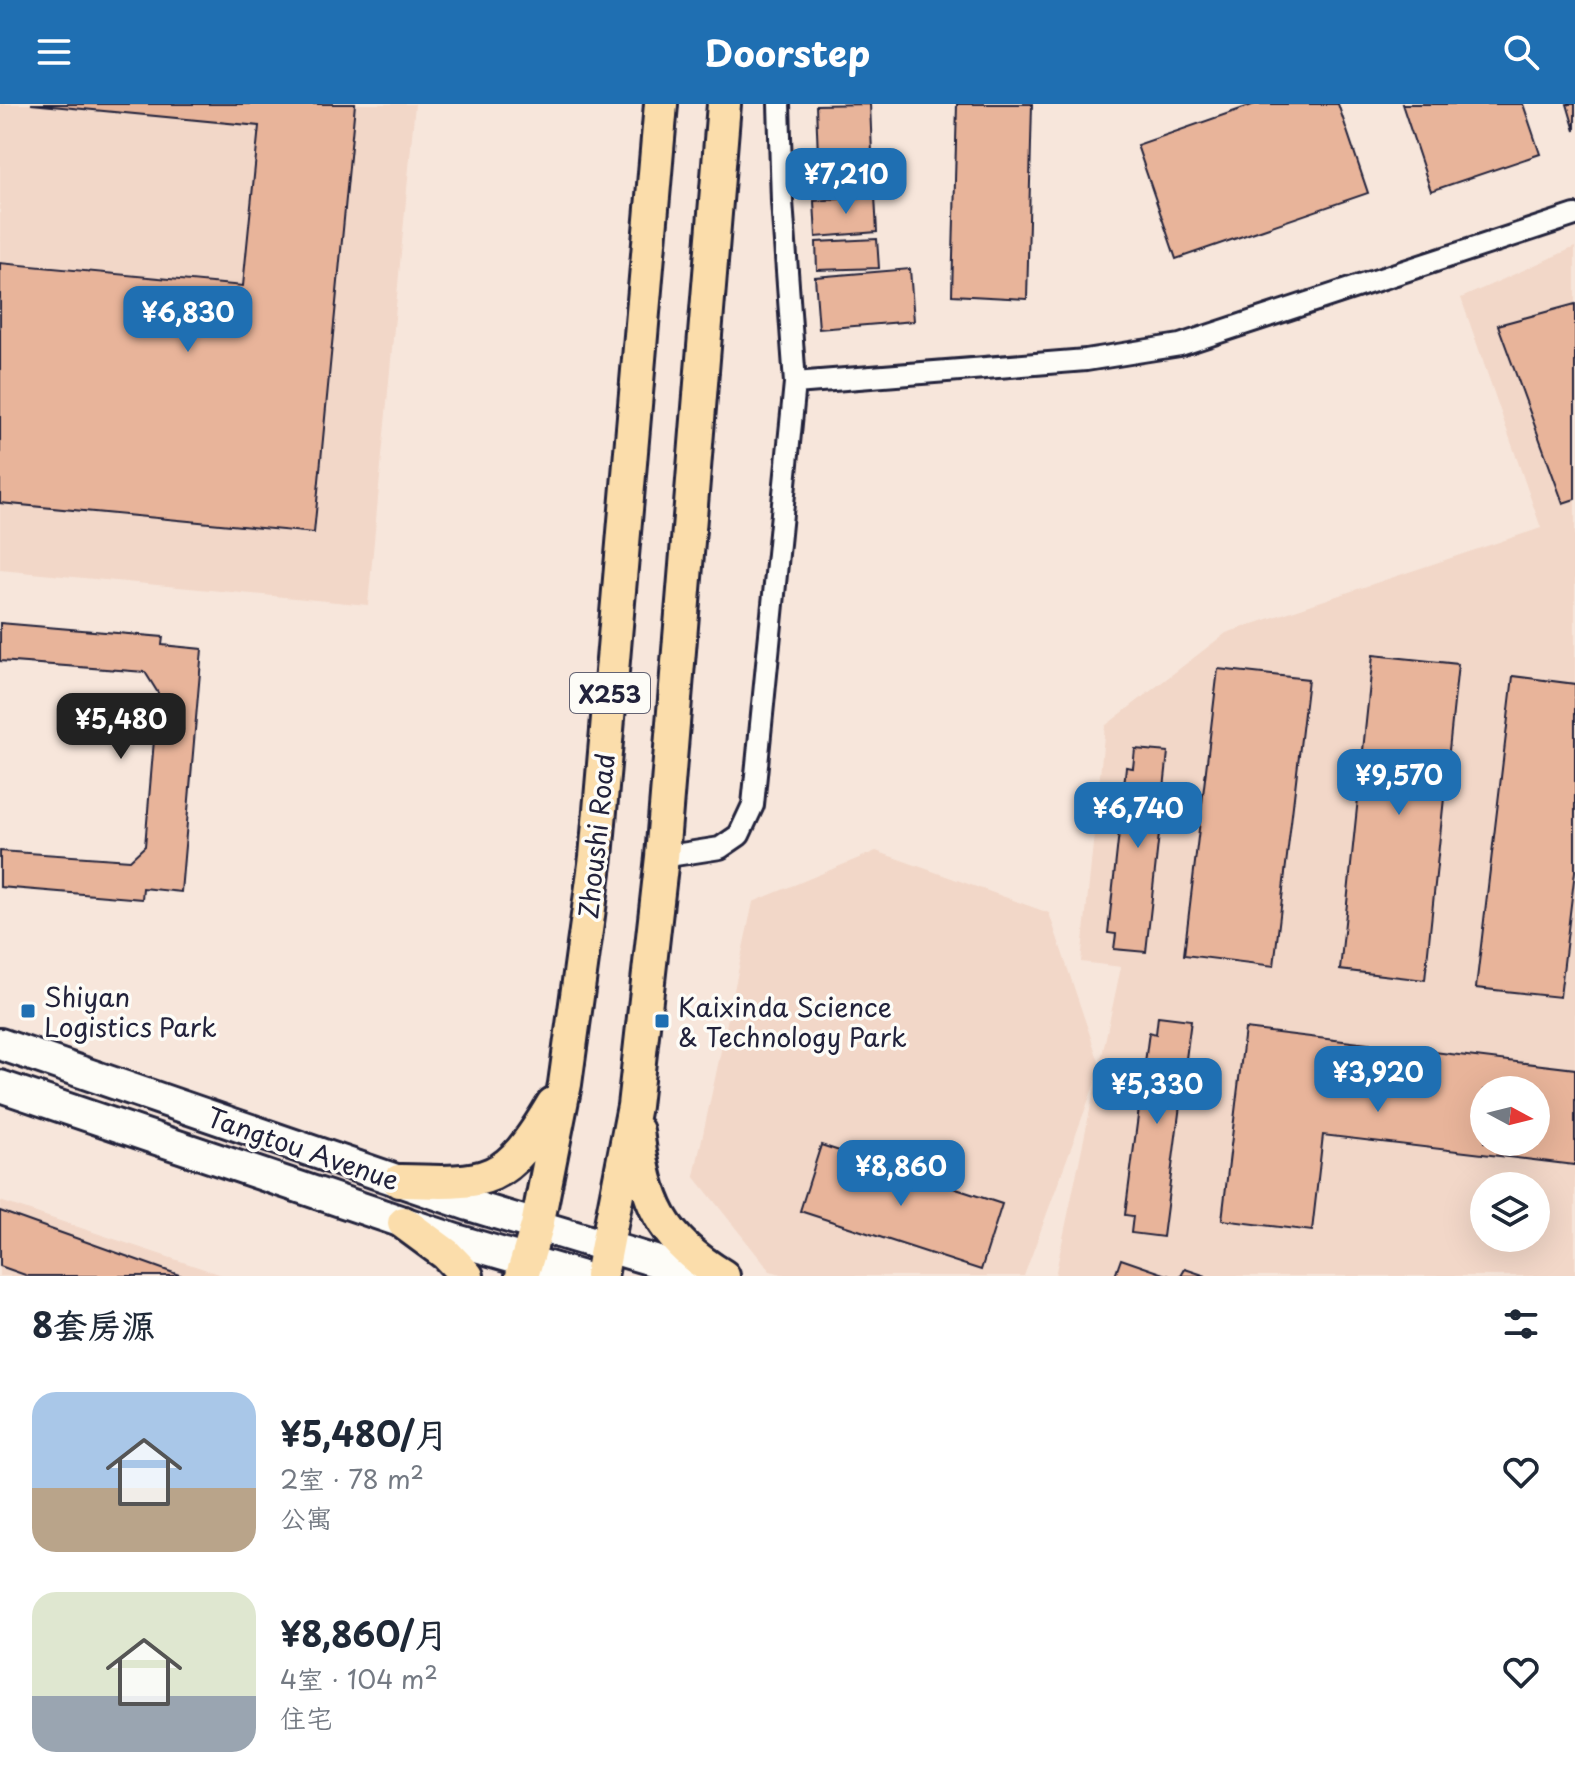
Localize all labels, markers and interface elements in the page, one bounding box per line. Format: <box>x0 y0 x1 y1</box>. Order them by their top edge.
text: Doorstep <box>705 25 870 79</box>
icon: menu <box>32 30 76 74</box>
icon: search <box>1499 30 1543 74</box>
pin: ¥7,210 <box>781 148 911 216</box>
text: ¥7,210 <box>803 154 889 193</box>
pin: ¥6,830 <box>123 286 253 354</box>
text: ¥6,830 <box>141 292 235 331</box>
road number: X253 <box>570 673 650 713</box>
pin: ¥5,480 <box>56 693 186 761</box>
text: ¥5,480 <box>75 699 167 738</box>
pin: ¥9,570 <box>1334 749 1464 817</box>
street label: Zhoushi Road <box>568 751 624 921</box>
text: ¥9,570 <box>1355 755 1443 794</box>
pin: ¥6,740 <box>1073 782 1203 850</box>
text: ¥6,740 <box>1092 788 1184 827</box>
place label: Shiyan Logistics Park <box>44 977 217 1046</box>
place label: Kaixinda Science & Technology Park <box>678 987 907 1056</box>
marker: Shiyan Logistics Park <box>19 1002 37 1020</box>
marker: Kaixinda Science & Technology Park <box>653 1012 671 1030</box>
pin: ¥3,920 <box>1313 1046 1443 1114</box>
text: ¥3,920 <box>1332 1052 1424 1091</box>
pin: ¥5,330 <box>1092 1058 1222 1126</box>
text: ¥5,330 <box>1111 1064 1203 1103</box>
north arrow <box>1470 1076 1550 1156</box>
map controls <box>1470 1076 1550 1252</box>
street label: Tangtou Avenue <box>202 1097 404 1199</box>
pin: ¥8,860 <box>836 1140 966 1208</box>
text: ¥8,860 <box>855 1146 947 1185</box>
button: layers <box>1470 1172 1550 1252</box>
text: 8套房源 <box>32 1298 155 1350</box>
icon: filters <box>1499 1302 1543 1346</box>
text: ¥5,480/月 <box>280 1407 449 1459</box>
icon: home <box>96 1424 192 1520</box>
icon: heart <box>1499 1450 1543 1494</box>
text: 2室 · 78 m² <box>280 1459 424 1498</box>
text: 公寓 <box>280 1498 332 1537</box>
text: ¥8,860/月 <box>280 1607 448 1659</box>
icon: home <box>96 1624 192 1720</box>
icon: heart <box>1499 1650 1543 1694</box>
text: 4室 · 104 m² <box>280 1659 438 1698</box>
text: 住宅 <box>280 1698 332 1737</box>

